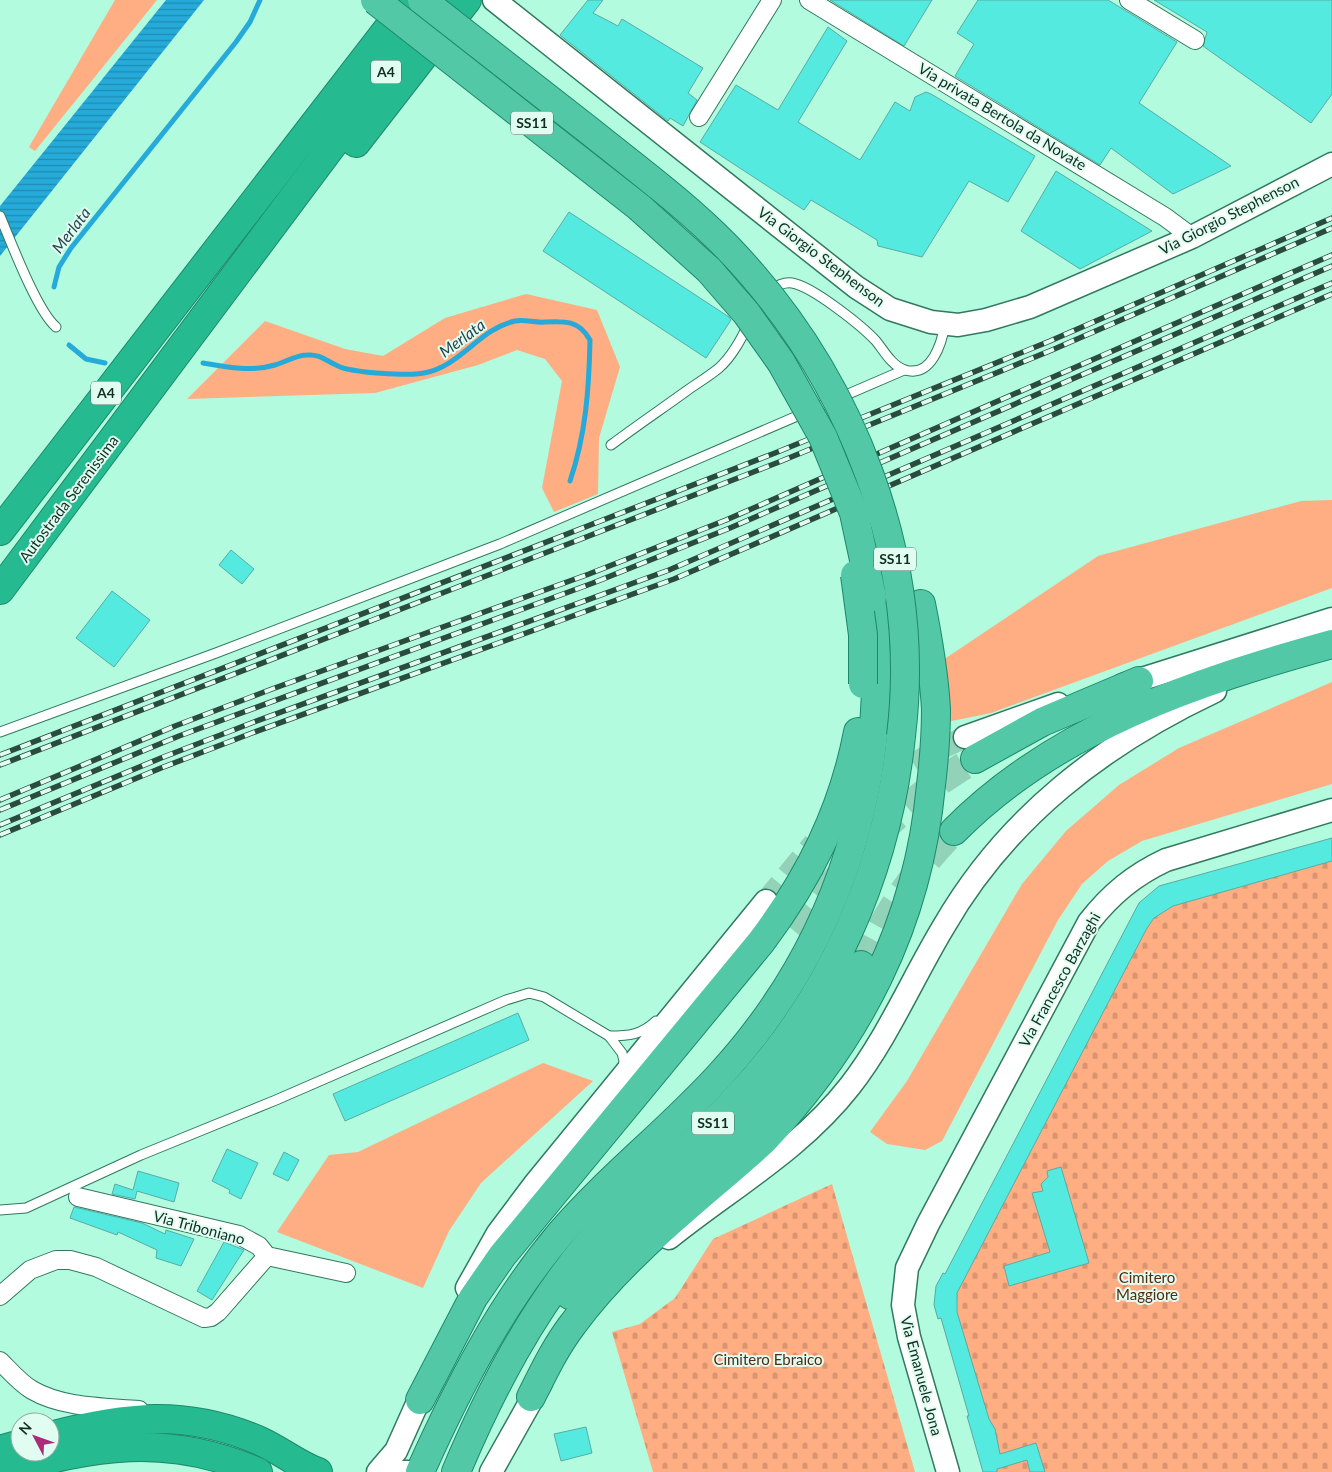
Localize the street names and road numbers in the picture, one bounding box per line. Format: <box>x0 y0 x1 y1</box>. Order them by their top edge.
street label: Via privata Bertola da Novate <box>915 59 1090 174</box>
road number: A4 <box>371 61 401 84</box>
road number: SS11 <box>511 112 553 134</box>
street label: Via Giorgio Stephenson <box>1156 172 1302 258</box>
street label: Via Giorgio Stephenson <box>754 202 889 310</box>
road number: A4 <box>91 382 121 404</box>
street label: Autostrada Serenissima <box>15 431 122 565</box>
road number: SS11 <box>874 548 916 570</box>
street label: Via Francesco Barzaghi <box>1015 909 1104 1050</box>
road number: SS11 <box>692 1112 734 1134</box>
street label: Via Triboniano <box>151 1206 247 1248</box>
street label: Via Emanuele Jona <box>897 1314 947 1438</box>

